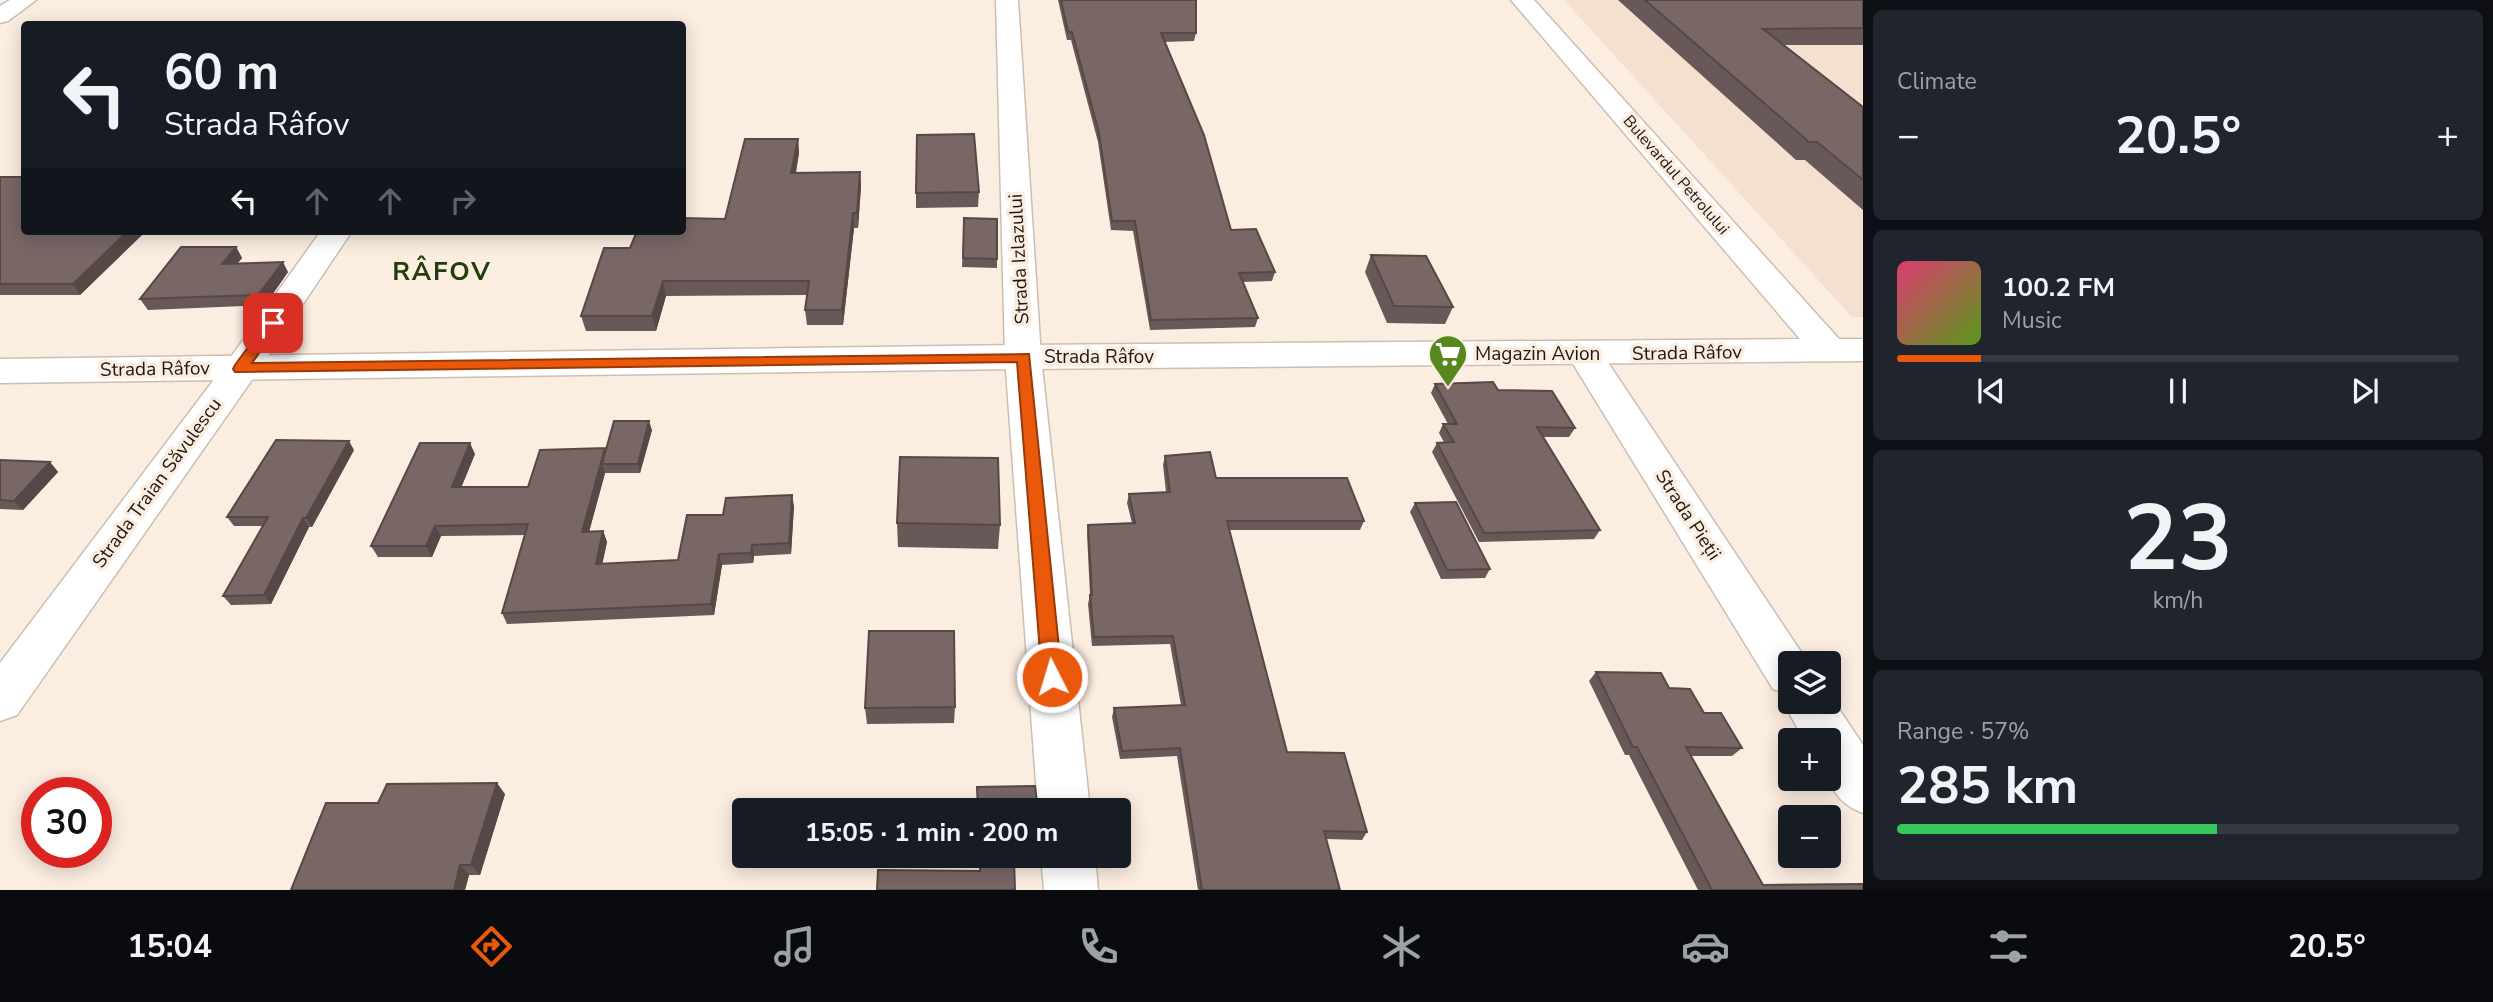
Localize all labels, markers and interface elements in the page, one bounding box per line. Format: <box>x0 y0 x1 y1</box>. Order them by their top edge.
text: 60 m <box>164 39 279 106</box>
icon: left <box>49 49 140 140</box>
text: Climate <box>1897 66 1977 97</box>
text: 20.5° <box>2115 100 2241 171</box>
text: Strada Râfov <box>164 103 349 146</box>
text: − <box>1897 110 1920 161</box>
text: + <box>2436 110 2459 161</box>
street label: Bulevardul Petrolului <box>1618 111 1734 239</box>
icon: left <box>225 182 263 220</box>
icon: ahead <box>298 182 336 220</box>
icon: ahead <box>371 182 409 220</box>
icon: right <box>444 182 482 220</box>
street label: Strada Izlazului <box>1003 193 1035 325</box>
district label: RÂFOV <box>392 254 492 289</box>
text: 100.2 FM <box>2002 270 2115 305</box>
pin <box>243 293 303 353</box>
icon: arrive <box>254 304 292 342</box>
text: Music <box>2002 305 2062 336</box>
supermarket icon: Magazin Avion <box>1427 333 1469 388</box>
street label: Strada Râfov <box>1632 339 1742 367</box>
place label: Magazin Avion <box>1475 341 1600 367</box>
street label: Strada Râfov <box>1044 344 1154 370</box>
street label: Strada Râfov <box>100 355 210 383</box>
icon: previous <box>1972 372 2010 410</box>
icon: pause <box>2159 372 2197 410</box>
icon: next <box>2346 372 2384 410</box>
street label: Strada Traian Săvulescu <box>86 393 228 573</box>
street label: Strada Pieții <box>1649 465 1727 565</box>
text: 23 <box>2123 477 2233 601</box>
text: km/h <box>2153 585 2203 616</box>
position arrow <box>1015 640 1089 714</box>
map controls <box>1778 651 1841 868</box>
button: layers <box>1778 651 1841 714</box>
text: Range · 57% <box>1897 716 2029 747</box>
button: + <box>1778 728 1841 791</box>
text: 285 km <box>1897 750 2078 821</box>
speed limit sign: 30 <box>21 777 112 868</box>
button: − <box>1778 805 1841 868</box>
text: 15:05 · 1 min · 200 m <box>805 815 1058 850</box>
icon: directions <box>467 922 516 971</box>
icon: music <box>770 922 819 971</box>
icon: phone <box>1074 922 1123 971</box>
icon: climate <box>1377 922 1426 971</box>
icon: car <box>1681 922 1730 971</box>
icon: filters <box>1984 922 2033 971</box>
text: 15:04 <box>127 925 212 968</box>
text: 20.5° <box>2288 925 2366 968</box>

